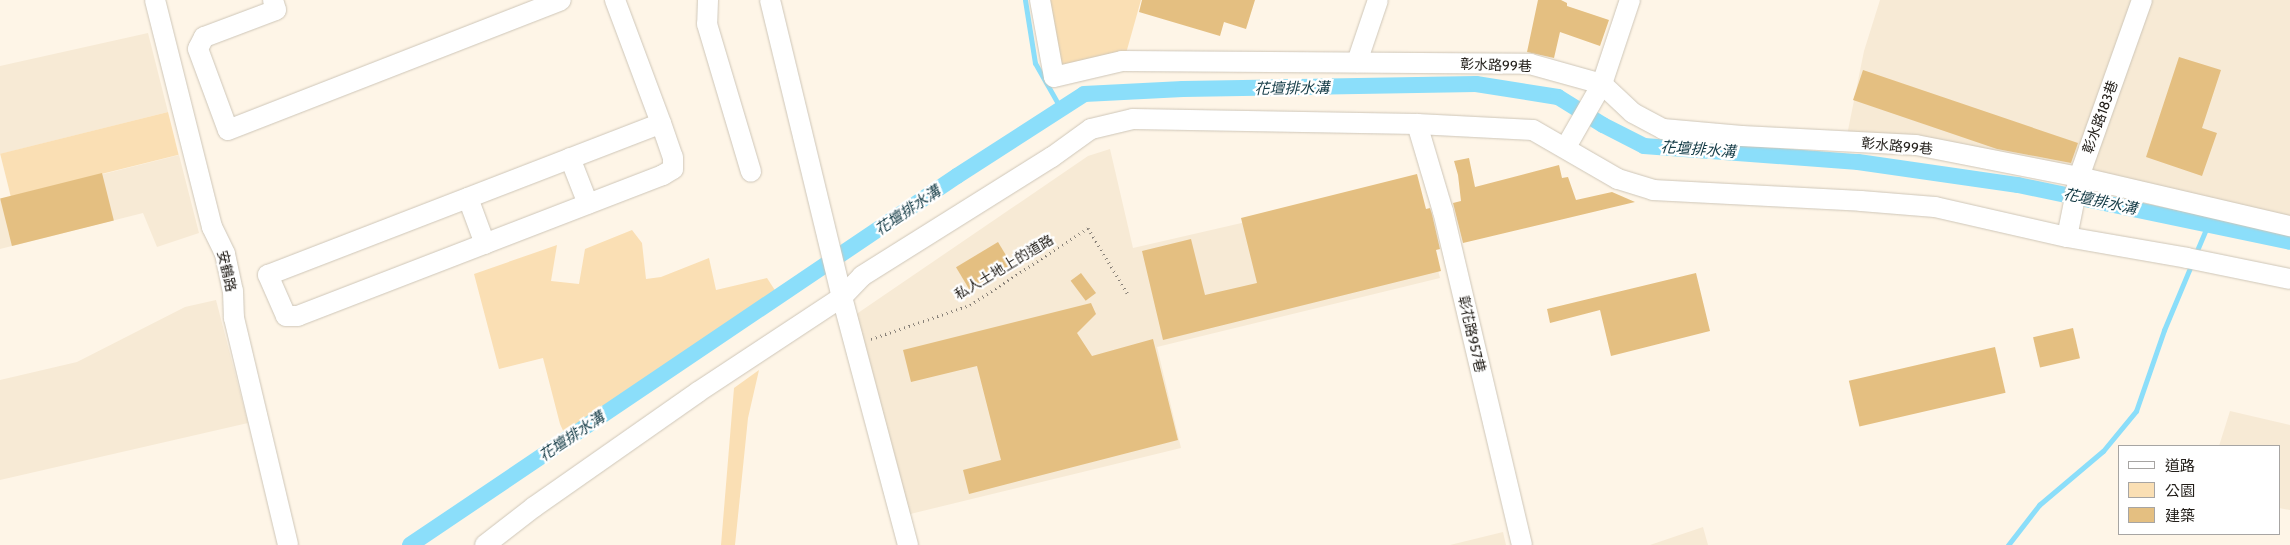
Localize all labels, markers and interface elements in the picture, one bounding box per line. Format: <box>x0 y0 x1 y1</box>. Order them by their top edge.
street label: 彰水路99巷 <box>1460 55 1532 75</box>
street label: 彰水路183巷 <box>2079 78 2121 156</box>
water label: 花壇排水溝 <box>1254 79 1330 99</box>
street label: 彰水路99巷 <box>1860 134 1934 158</box>
water label: 花壇排水溝 <box>1660 138 1736 162</box>
water label: 花壇排水溝 <box>872 183 944 239</box>
water label: 花壇排水溝 <box>2061 185 2139 219</box>
street label: 私人土地上的道路 <box>952 231 1056 303</box>
street label: 安鶴路 <box>214 249 240 293</box>
street label: 彰花路957巷 <box>1455 294 1489 374</box>
water label: 花壇排水溝 <box>536 409 608 465</box>
legend <box>2118 445 2280 535</box>
text: 道路 <box>2165 457 2195 475</box>
text: 公園 <box>2165 482 2195 500</box>
text: 建築 <box>2165 507 2195 525</box>

